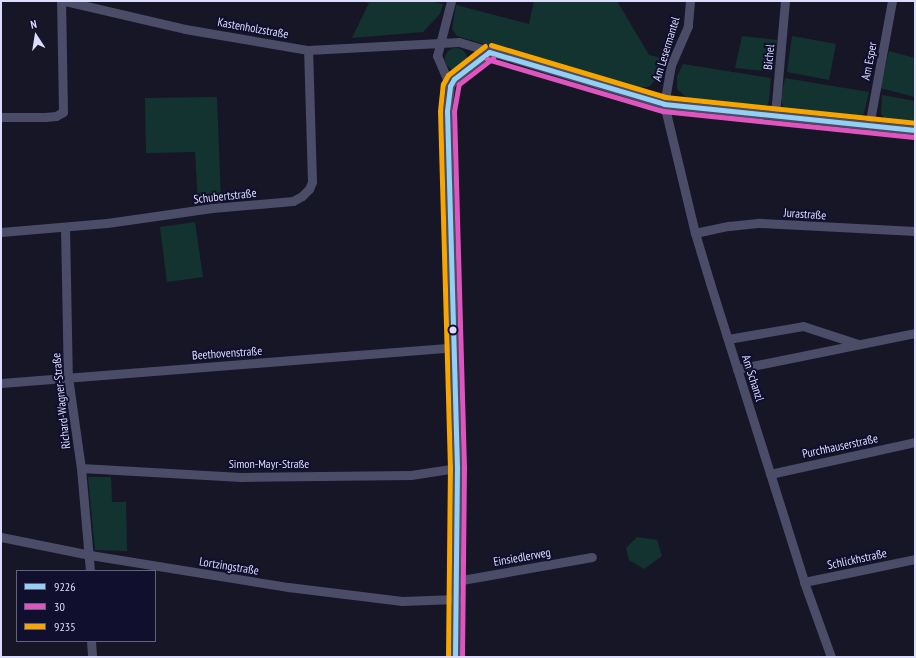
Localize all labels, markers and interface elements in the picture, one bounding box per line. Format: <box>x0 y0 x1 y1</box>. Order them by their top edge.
street label: Kastenholzstraße <box>216 15 290 41</box>
street label: Am Lesermantel <box>649 15 683 83</box>
north arrow <box>16 16 56 56</box>
text: N <box>29 17 38 32</box>
street label: Am Esper <box>858 41 880 81</box>
street label: Bichel <box>761 44 777 70</box>
street label: Schubertstraße <box>193 186 257 206</box>
street label: Jurastraße <box>783 205 827 223</box>
unlabelled marker <box>448 325 458 335</box>
street label: Beethovenstraße <box>191 343 263 363</box>
street label: Richard-Wagner-Straße <box>49 352 73 450</box>
street label: Am Schanzl <box>739 353 767 403</box>
street label: Purchhauserstraße <box>801 431 879 461</box>
street label: Simon-Mayr-Straße <box>229 457 309 471</box>
street label: Einsiedlerweg <box>492 545 552 569</box>
street label: Schlickhstraße <box>826 546 888 572</box>
street label: Lortzingstraße <box>198 554 260 578</box>
legend <box>16 570 156 642</box>
text: 9226 <box>54 579 76 594</box>
text: 30 <box>54 599 65 614</box>
text: 9235 <box>54 619 76 634</box>

